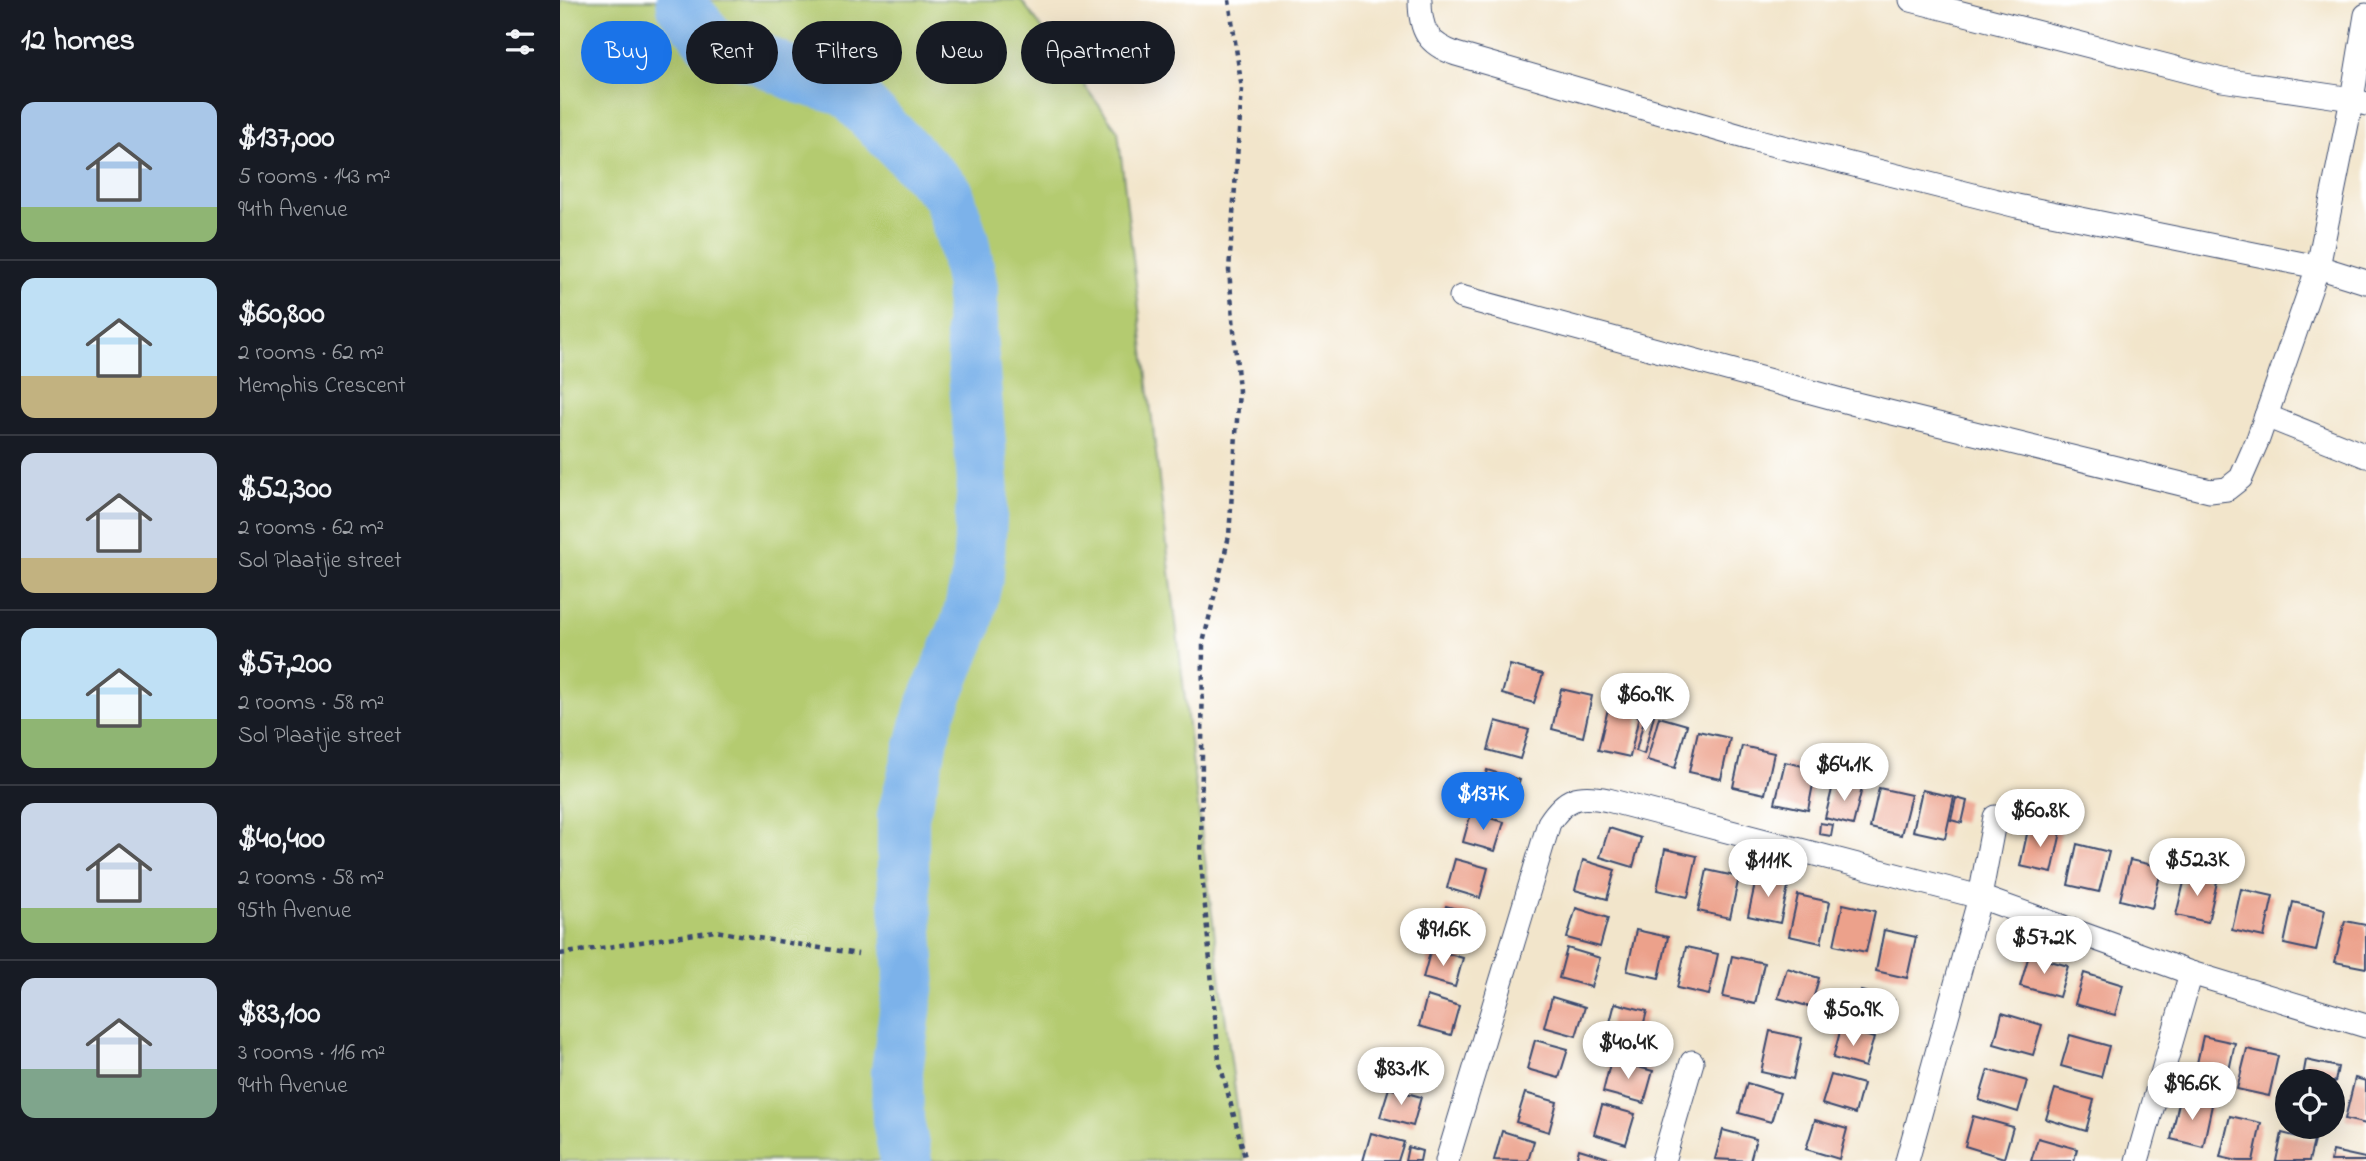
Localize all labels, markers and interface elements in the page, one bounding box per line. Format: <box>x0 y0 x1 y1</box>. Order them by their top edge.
text: 12 homes <box>21 20 135 64</box>
chip: Buy <box>581 21 672 84</box>
chip: Rent <box>686 21 778 84</box>
chip: Filters <box>792 21 902 84</box>
chip: New <box>916 21 1007 84</box>
chip: Apartment <box>1021 21 1175 84</box>
icon: filters <box>501 23 539 61</box>
text: $137,000 <box>238 117 334 161</box>
icon: home <box>77 130 161 214</box>
text: 5 rooms · 143 m² <box>238 161 391 194</box>
text: 94th Avenue <box>238 194 348 227</box>
text: $60,800 <box>238 293 325 337</box>
icon: home <box>77 306 161 390</box>
text: 2 rooms · 62 m² <box>238 337 384 370</box>
text: Memphis Crescent <box>238 370 406 403</box>
text: $52,300 <box>238 468 332 512</box>
icon: home <box>77 481 161 565</box>
text: 2 rooms · 62 m² <box>238 512 384 545</box>
text: Sol Plaatjie street <box>238 545 402 578</box>
text: $57,200 <box>238 643 332 687</box>
icon: home <box>77 656 161 740</box>
pin: $60.9K <box>1588 674 1702 733</box>
text: $60.9K <box>1617 679 1673 712</box>
text: 2 rooms · 58 m² <box>238 687 384 720</box>
text: Sol Plaatjie street <box>238 720 402 753</box>
pin: $64.1K <box>1787 744 1901 803</box>
text: $64.1K <box>1816 749 1872 782</box>
pin: $137K <box>1434 772 1532 832</box>
text: $137K <box>1457 778 1509 811</box>
pin: $60.8K <box>1983 790 2097 849</box>
text: $60.8K <box>2011 795 2069 828</box>
text: $40,400 <box>238 818 325 862</box>
icon: home <box>77 831 161 915</box>
pin: $52.3K <box>2140 838 2254 898</box>
pin: $111K <box>1719 839 1817 899</box>
text: $52.3K <box>2165 844 2229 877</box>
text: $111K <box>1744 845 1792 878</box>
text: 2 rooms · 58 m² <box>238 862 384 895</box>
text: 95th Avenue <box>238 895 351 928</box>
pin: $91.6K <box>1386 908 1500 968</box>
text: $91.6K <box>1416 914 1470 947</box>
pin: $57.2K <box>1987 916 2101 976</box>
text: $57.2K <box>2012 922 2076 955</box>
pin: $50.9K <box>1796 988 1910 1048</box>
text: $83,100 <box>238 993 320 1037</box>
text: $50.9K <box>1823 994 1883 1027</box>
icon: home <box>77 1006 161 1090</box>
pin: $40.4K <box>1571 1021 1685 1081</box>
text: $40.4K <box>1599 1027 1657 1060</box>
text: 3 rooms · 116 m² <box>238 1037 385 1070</box>
pin: $83.1K <box>1344 1048 1458 1107</box>
text: $83.1K <box>1373 1053 1429 1086</box>
pin: $96.6K <box>2135 1062 2249 1122</box>
text: $96.6K <box>2164 1068 2220 1101</box>
map controls <box>2275 1069 2345 1139</box>
button: locate <box>2275 1069 2345 1139</box>
text: 94th Avenue <box>238 1070 348 1103</box>

